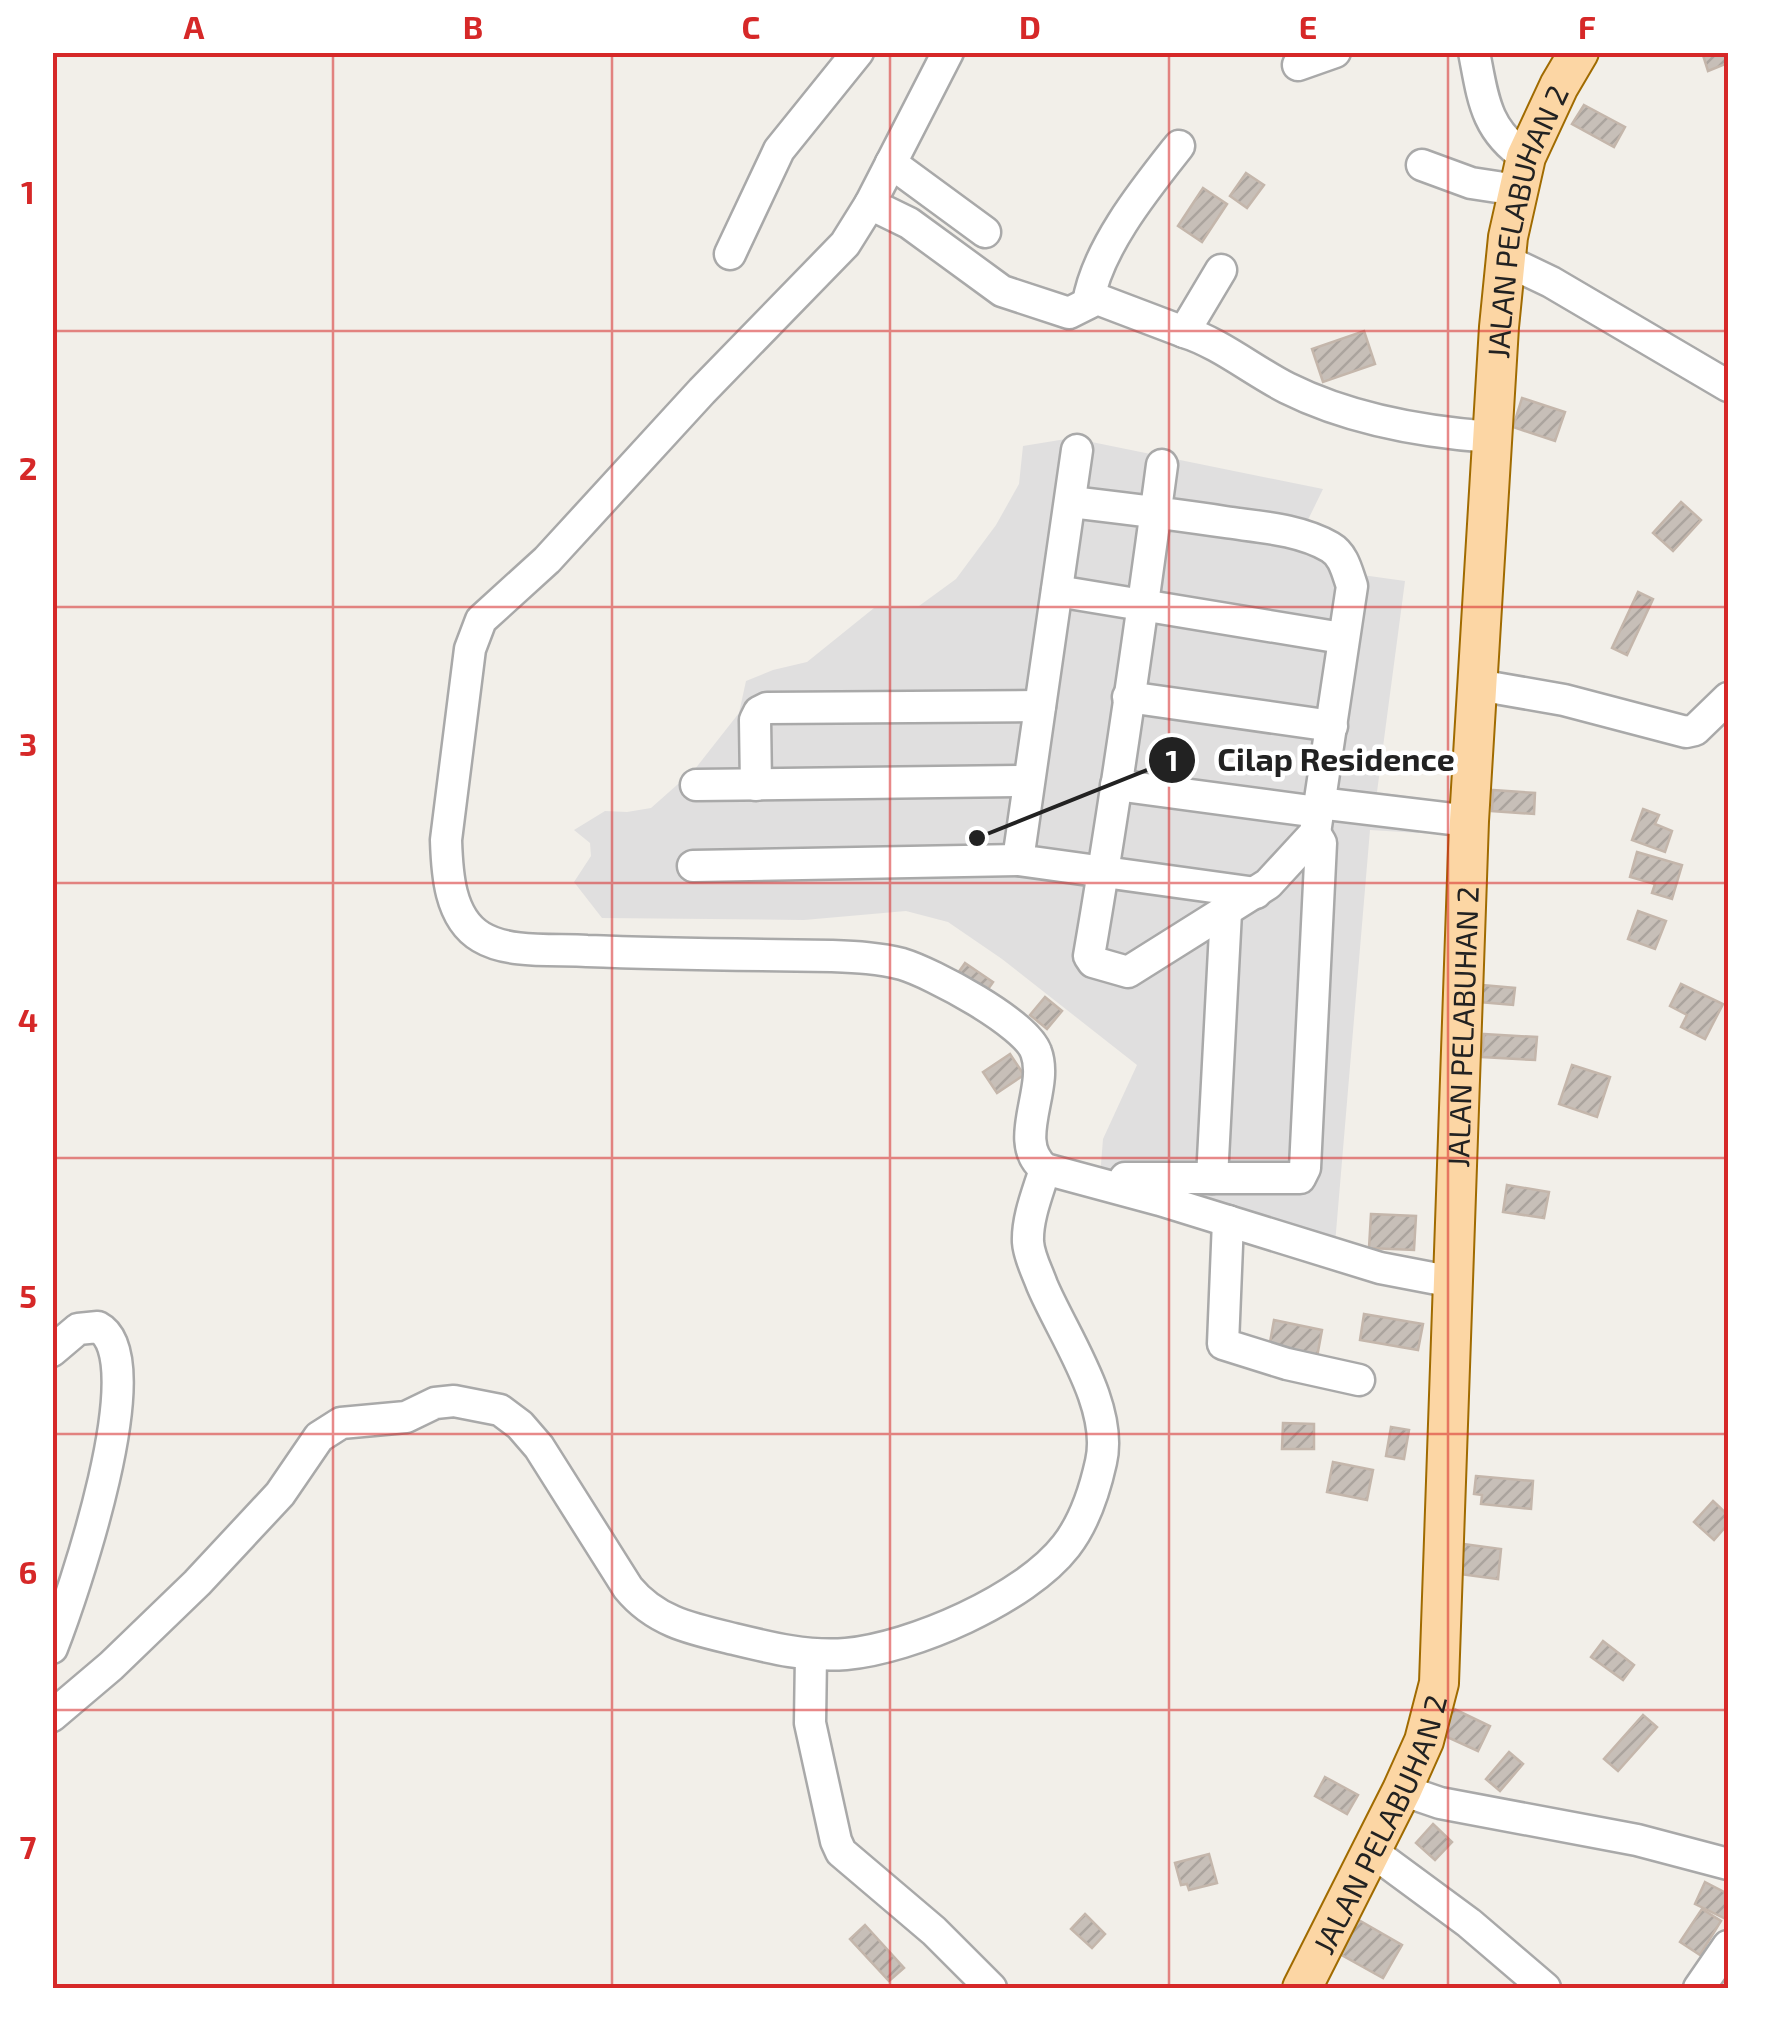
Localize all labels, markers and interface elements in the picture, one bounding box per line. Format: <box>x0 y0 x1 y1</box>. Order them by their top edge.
text: A <box>184 7 205 45</box>
text: B <box>463 7 483 45</box>
text: C <box>742 7 760 45</box>
text: D <box>1019 7 1041 45</box>
text: E <box>1299 7 1317 45</box>
text: F <box>1578 7 1596 45</box>
street label: JALAN PELABUHAN 2 <box>1479 79 1575 360</box>
text: 1 <box>21 172 35 210</box>
text: 2 <box>19 448 37 486</box>
text: 3 <box>19 724 37 762</box>
callout: Cilap Residence <box>1147 729 1475 791</box>
text: Cilap Residence <box>1217 739 1455 777</box>
text: 1 <box>1166 741 1178 777</box>
street label: JALAN PELABUHAN 2 <box>1439 886 1485 1168</box>
text: 4 <box>18 1000 38 1038</box>
text: 5 <box>19 1276 37 1314</box>
text: 6 <box>19 1552 37 1590</box>
street label: JALAN PELABUHAN 2 <box>1305 1691 1453 1959</box>
text: 7 <box>20 1827 37 1865</box>

